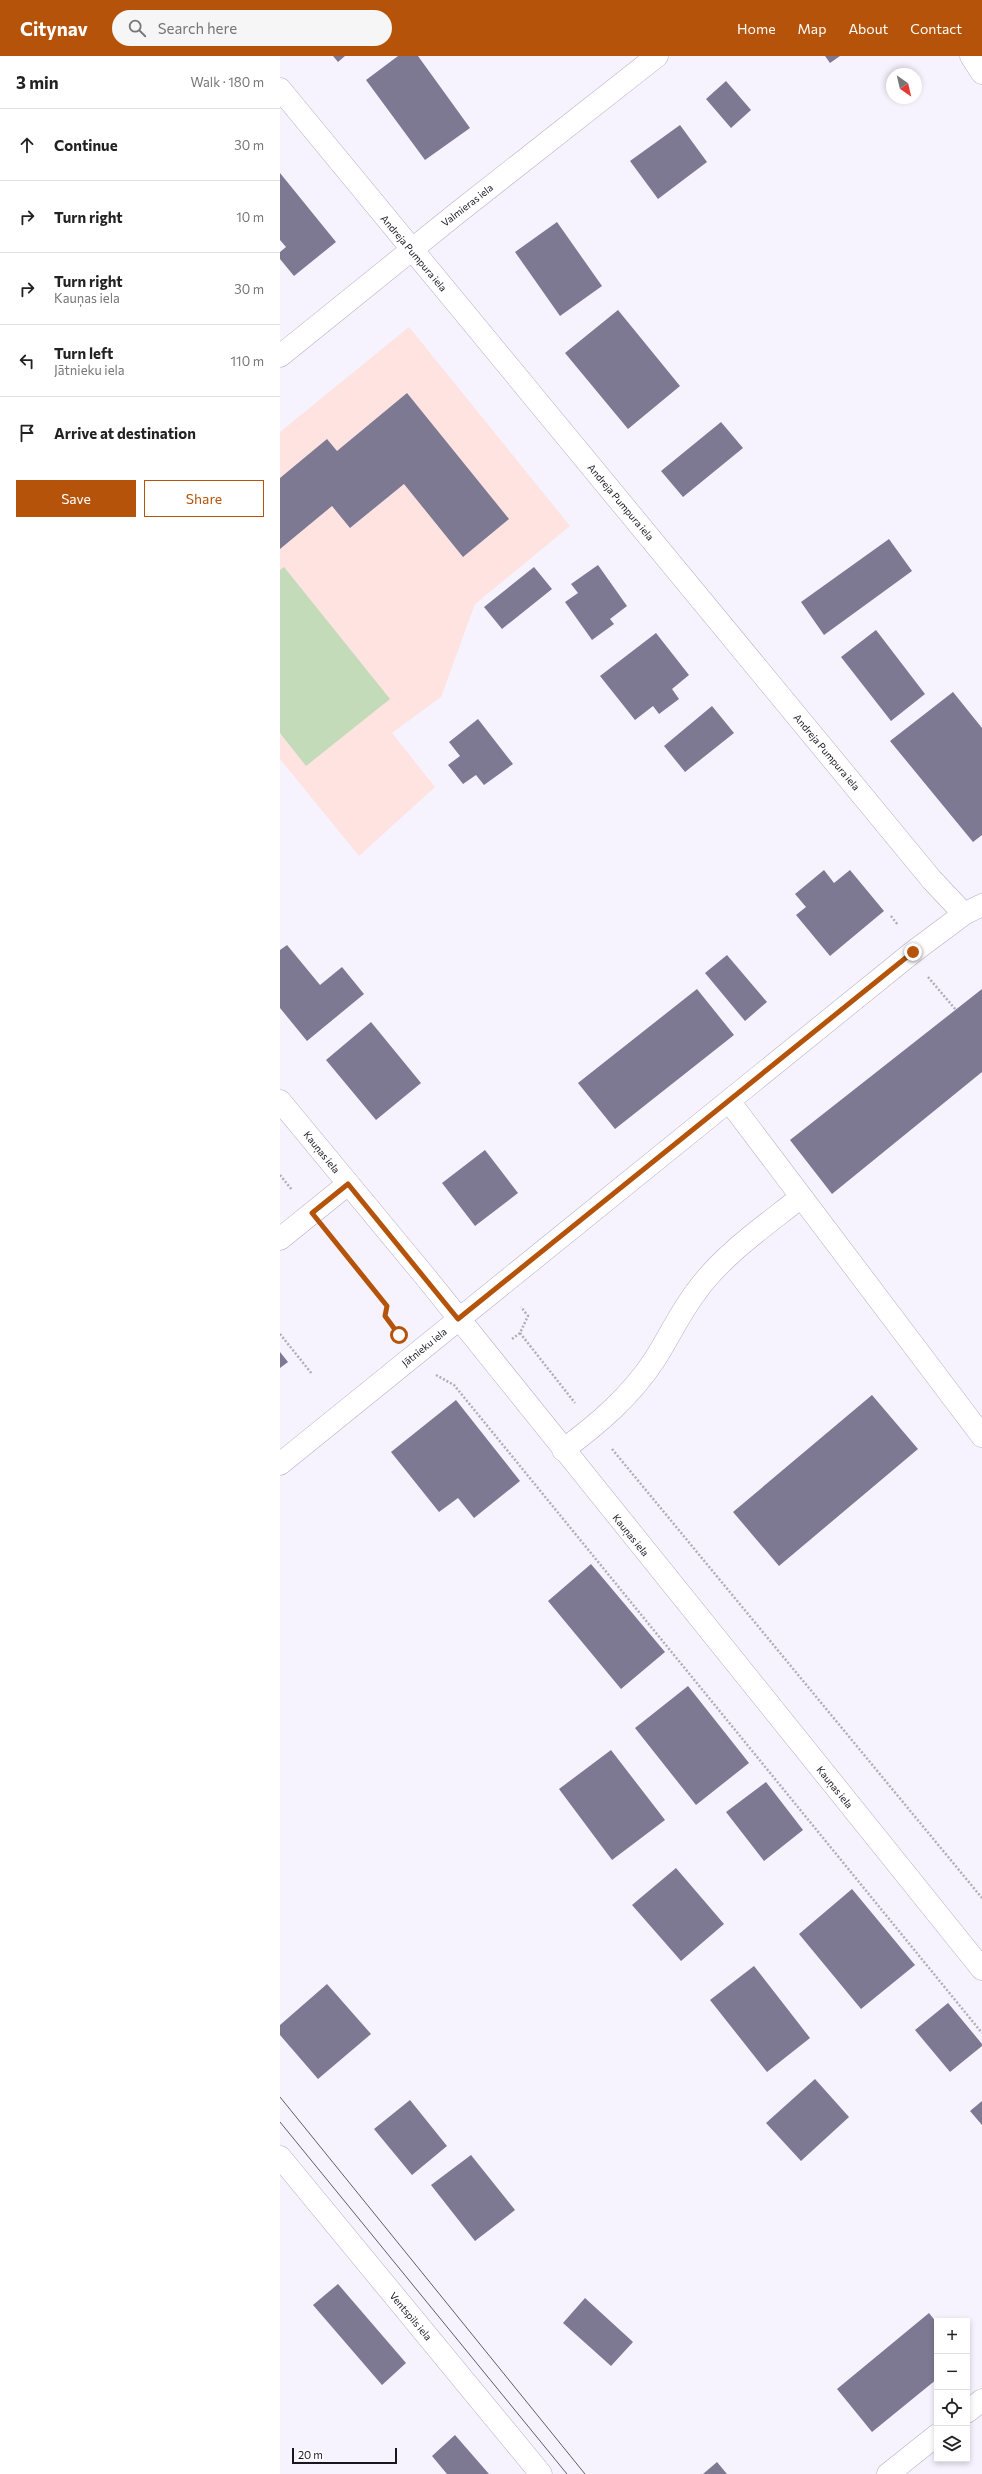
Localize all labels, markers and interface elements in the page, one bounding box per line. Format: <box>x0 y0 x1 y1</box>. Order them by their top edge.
search box <box>112 10 392 46</box>
text: Citynav <box>20 17 88 40</box>
icon: search <box>126 17 148 39</box>
text: Search here <box>158 19 237 37</box>
text: Home <box>737 20 776 37</box>
text: Map <box>798 20 826 37</box>
text: About <box>848 20 888 37</box>
text: Contact <box>910 20 962 37</box>
north arrow <box>886 68 922 104</box>
text: 3 min <box>16 72 59 93</box>
text: Walk · 180 m <box>190 74 264 90</box>
icon: ahead <box>16 134 38 156</box>
text: Continue <box>54 136 118 154</box>
text: 30 m <box>234 137 264 153</box>
street label: Valmieras iela <box>439 181 495 229</box>
icon: right <box>16 206 38 228</box>
text: Turn right <box>54 208 123 226</box>
text: 10 m <box>236 209 264 225</box>
street label: Andreja Pumpura iela <box>379 212 449 294</box>
text: Turn right <box>54 272 123 290</box>
icon: right <box>16 278 38 300</box>
text: 30 m <box>234 281 264 297</box>
text: Kauņas iela <box>54 290 120 306</box>
text: Turn left <box>54 344 113 362</box>
icon: left <box>16 350 38 372</box>
text: 110 m <box>231 353 264 369</box>
text: Jātnieku iela <box>54 362 125 378</box>
icon: arrive <box>16 422 38 444</box>
text: Arrive at destination <box>54 424 196 442</box>
street label: Andreja Pumpura iela <box>586 461 656 543</box>
button: Save <box>16 480 136 517</box>
button: Share <box>144 480 264 517</box>
street label: Andreja Pumpura iela <box>792 711 862 793</box>
route end <box>904 943 922 961</box>
street label: Kauņas iela <box>301 1129 343 1176</box>
street label: Jātnieku iela <box>399 1325 449 1369</box>
route start <box>390 1326 408 1344</box>
street label: Kauņas iela <box>610 1512 652 1559</box>
street label: Kauņas iela <box>814 1764 856 1811</box>
street label: Ventspils iela <box>387 2290 435 2342</box>
map controls <box>934 2318 970 2462</box>
button: + <box>934 2318 970 2354</box>
button: − <box>934 2354 970 2390</box>
button: locate <box>934 2390 970 2426</box>
button: layers <box>934 2426 970 2462</box>
scale bar <box>292 2446 397 2465</box>
text: 20 m <box>298 2448 323 2461</box>

